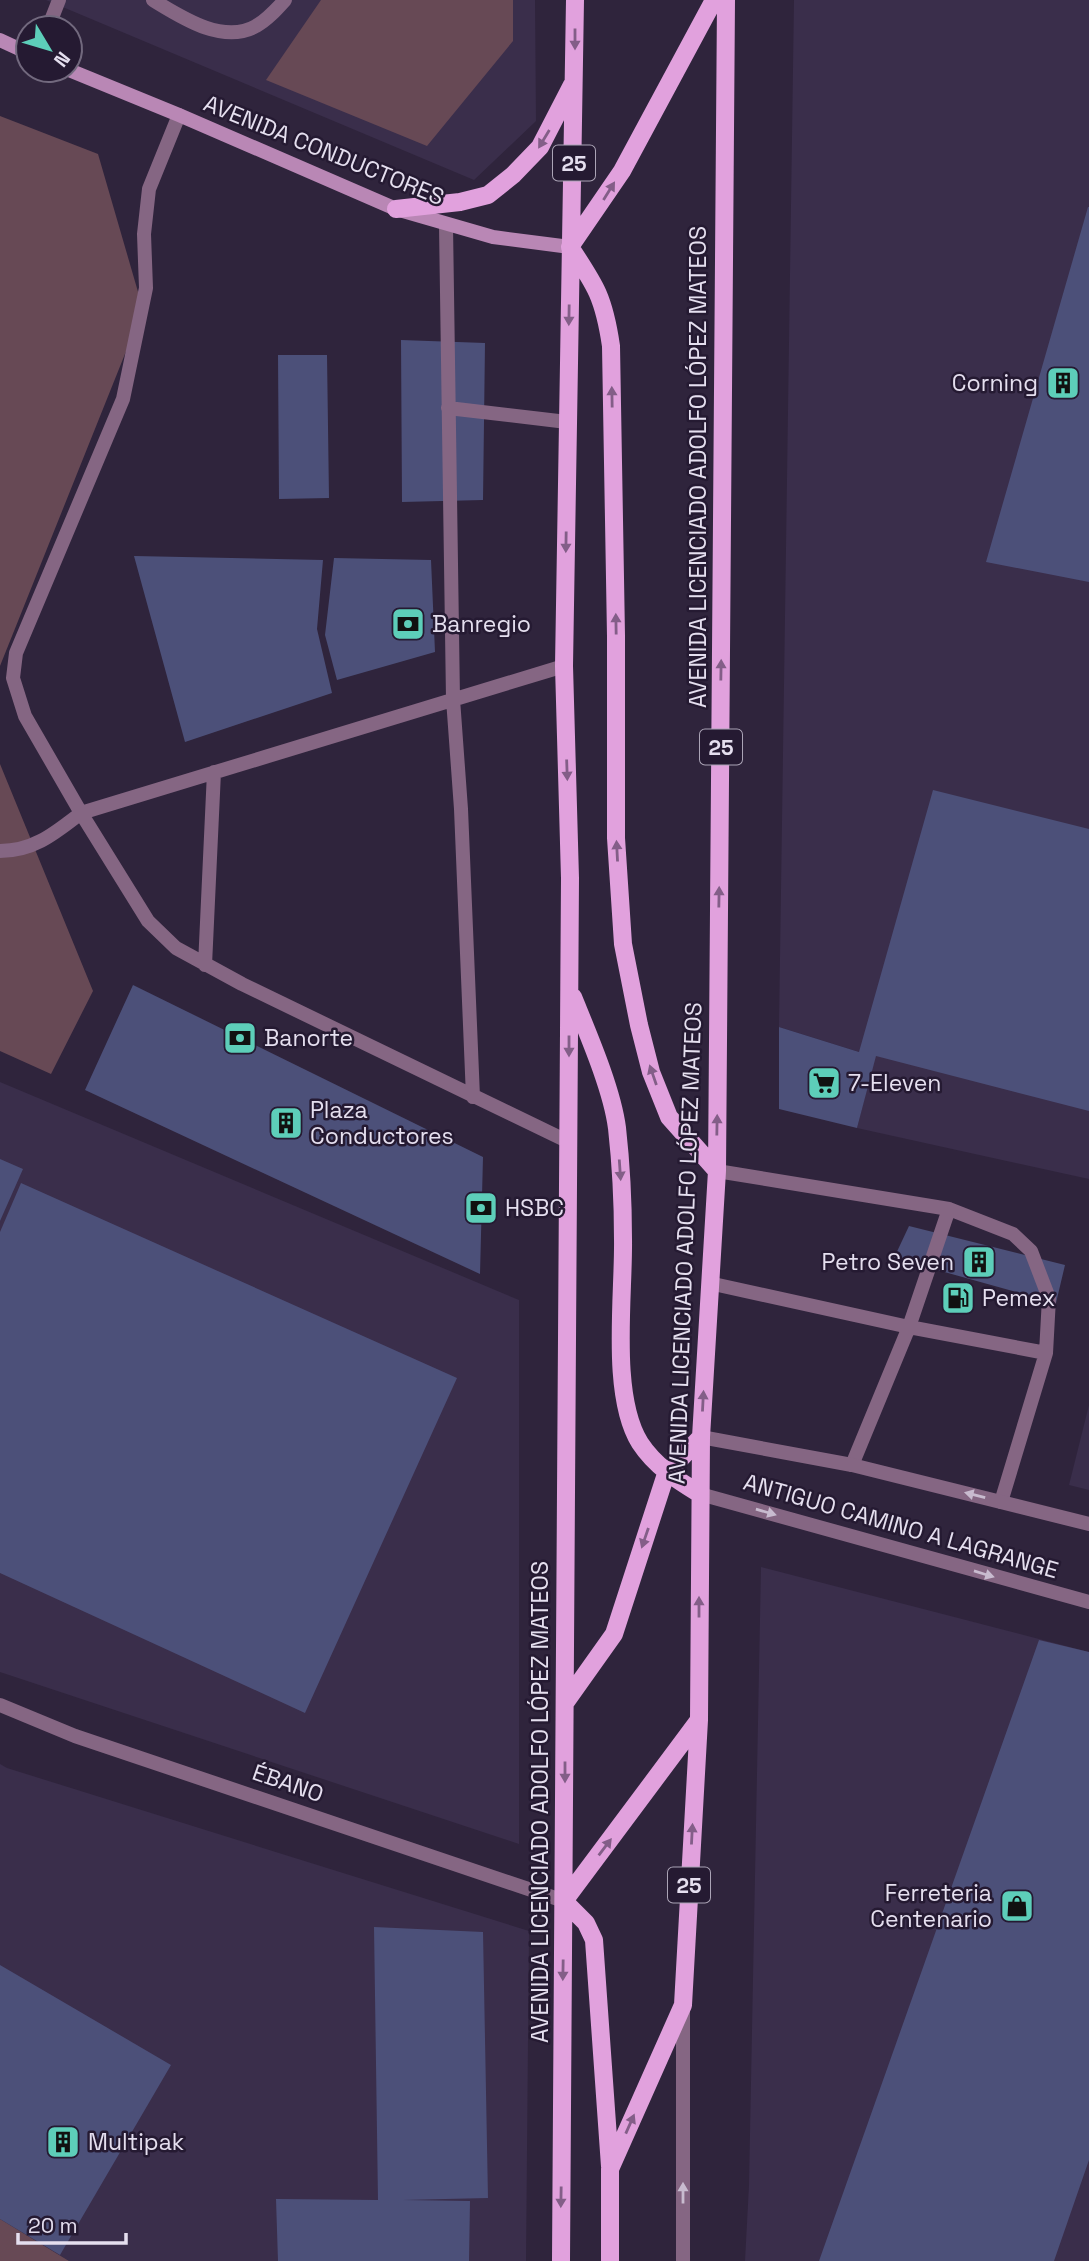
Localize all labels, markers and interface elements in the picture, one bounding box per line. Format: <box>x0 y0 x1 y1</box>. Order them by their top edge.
north arrow <box>14 14 84 84</box>
one-way arrow <box>569 28 581 50</box>
text: N <box>48 46 76 72</box>
street label: AVENIDA CONDUCTORES <box>199 88 449 212</box>
one-way arrow <box>537 129 550 149</box>
road number: 25 <box>553 146 595 180</box>
one-way arrow <box>603 182 616 201</box>
street label: AVENIDA LICENCIADO ADOLFO LÓPEZ MATEOS <box>683 226 713 708</box>
one-way arrow <box>563 304 575 326</box>
building icon: Corning <box>1044 364 1082 402</box>
place label: Corning <box>952 368 1038 398</box>
one-way arrow <box>606 385 618 407</box>
one-way arrow <box>560 532 571 554</box>
bank icon: Banregio <box>389 605 427 643</box>
place label: Banregio <box>432 609 531 639</box>
one-way arrow <box>610 613 622 635</box>
one-way arrow <box>715 659 727 681</box>
road number: 25 <box>700 730 742 764</box>
one-way arrow <box>561 759 573 781</box>
one-way arrow <box>611 840 622 862</box>
one-way arrow <box>713 886 725 908</box>
street label: AVENIDA LICENCIADO ADOLFO LÓPEZ MATEOS <box>662 1002 708 1484</box>
bank icon: Banorte <box>221 1019 259 1057</box>
place label: Banorte <box>264 1023 353 1053</box>
one-way arrow <box>563 1036 575 1058</box>
supermarket icon: 7-Eleven <box>805 1064 843 1102</box>
one-way arrow <box>647 1065 658 1086</box>
place label: 7-Eleven <box>848 1068 941 1098</box>
place label: Plaza Conductores <box>310 1095 454 1151</box>
building icon: Plaza Conductores <box>267 1104 305 1142</box>
one-way arrow <box>711 1114 723 1136</box>
one-way arrow <box>615 1159 626 1181</box>
bank icon: HSBC <box>462 1189 500 1227</box>
place label: HSBC <box>505 1193 564 1223</box>
building icon: Petro Seven <box>960 1243 998 1281</box>
place label: Petro Seven <box>822 1247 954 1277</box>
fuel station icon: Pemex <box>939 1279 977 1317</box>
place label: Pemex <box>982 1283 1055 1313</box>
one-way arrow <box>698 1390 709 1412</box>
street label: ANTIGUO CAMINO A LAGRANGE <box>740 1467 1062 1585</box>
one-way arrow <box>964 1489 986 1500</box>
one-way arrow <box>755 1507 777 1518</box>
one-way arrow <box>639 1528 650 1549</box>
street label: AVENIDA LICENCIADO ADOLFO LÓPEZ MATEOS <box>525 1561 555 2043</box>
one-way arrow <box>974 1570 995 1580</box>
one-way arrow <box>693 1595 705 1617</box>
street label: ÉBANO <box>249 1757 327 1809</box>
one-way arrow <box>559 1761 571 1783</box>
one-way arrow <box>687 1823 698 1845</box>
one-way arrow <box>597 1838 611 1856</box>
road number: 25 <box>668 1868 710 1902</box>
place label: Ferreteria Centenario <box>870 1878 992 1934</box>
shop icon: Ferreteria Centenario <box>998 1887 1036 1925</box>
one-way arrow <box>557 1959 569 1981</box>
one-way arrow <box>625 2113 636 2134</box>
building icon: Multipak <box>44 2123 82 2161</box>
place label: Multipak <box>88 2127 184 2157</box>
one-way arrow <box>677 2182 689 2204</box>
one-way arrow <box>555 2186 567 2208</box>
scale bar <box>18 2202 126 2246</box>
text: 20 m <box>28 2212 78 2239</box>

